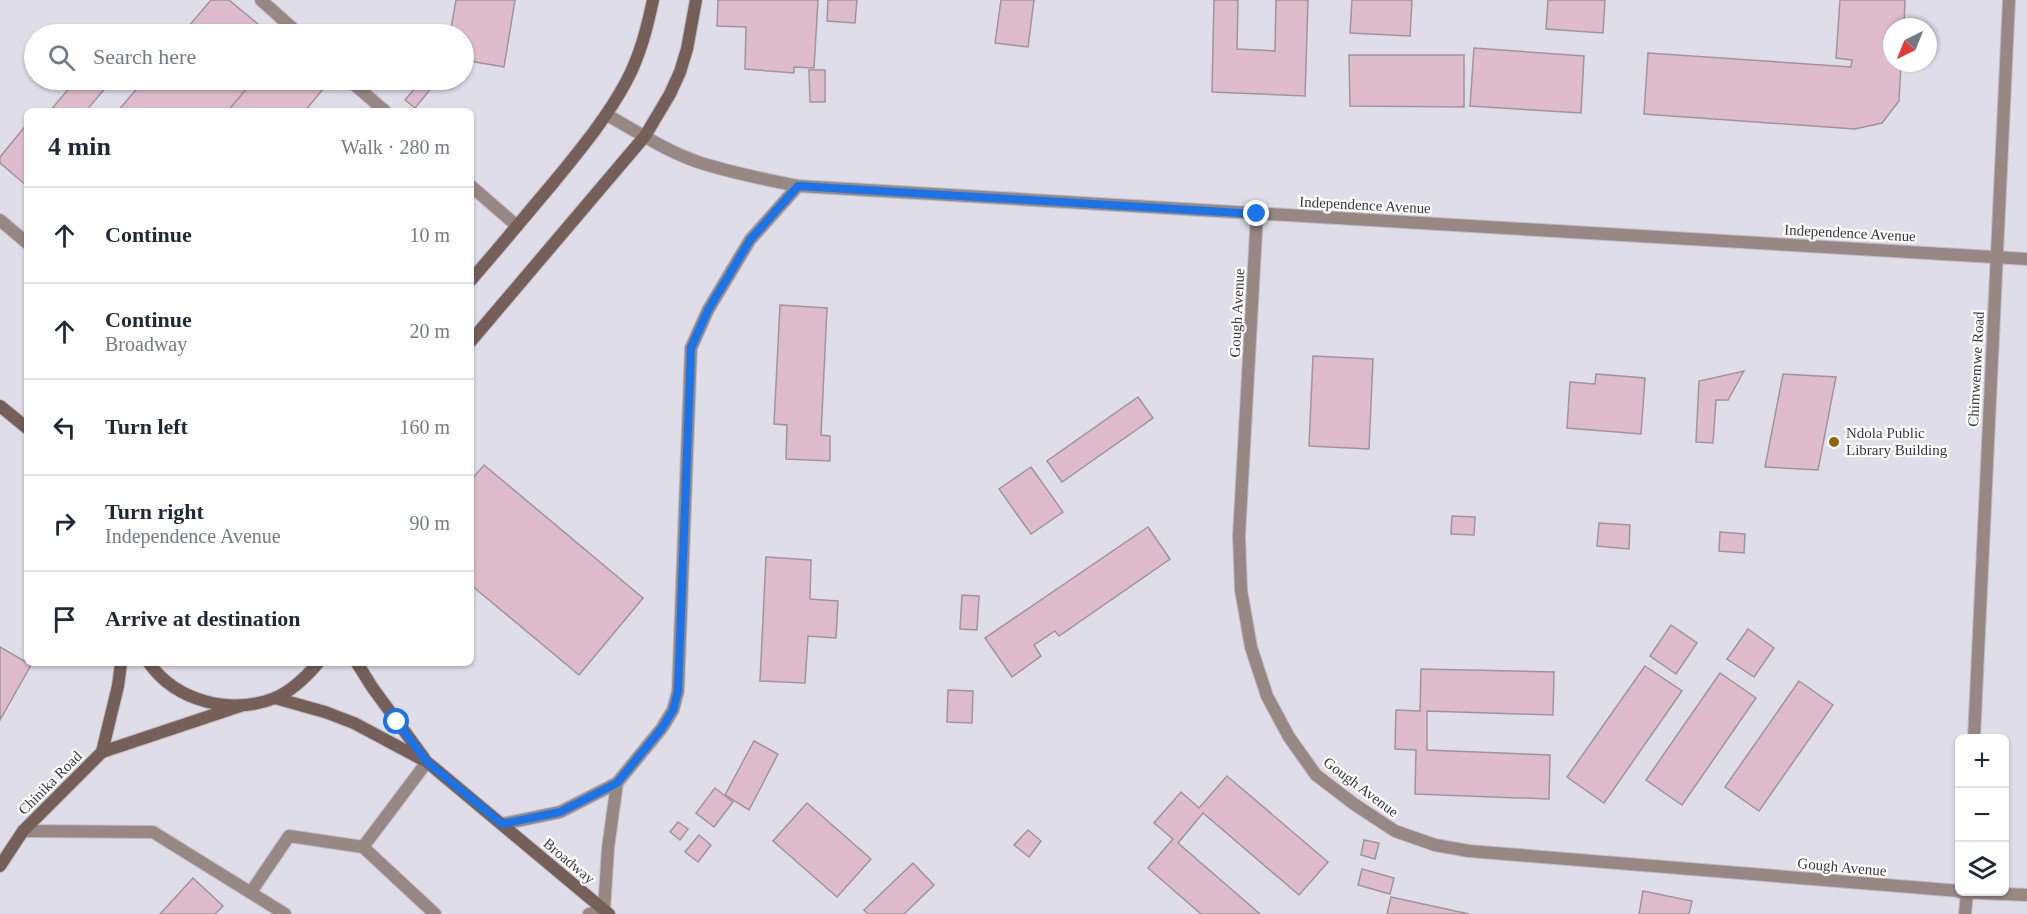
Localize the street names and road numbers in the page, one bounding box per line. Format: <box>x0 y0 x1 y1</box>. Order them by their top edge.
street label: Independence Avenue <box>1299 194 1432 216</box>
street label: Independence Avenue <box>1784 222 1917 244</box>
street label: Gough Avenue <box>1227 268 1247 358</box>
street label: Chimwemwe Road <box>1965 310 1987 427</box>
street label: Chinika Road <box>15 748 85 818</box>
street label: Gough Avenue <box>1321 754 1402 820</box>
street label: Broadway <box>540 835 598 887</box>
street label: Gough Avenue <box>1797 855 1888 879</box>

